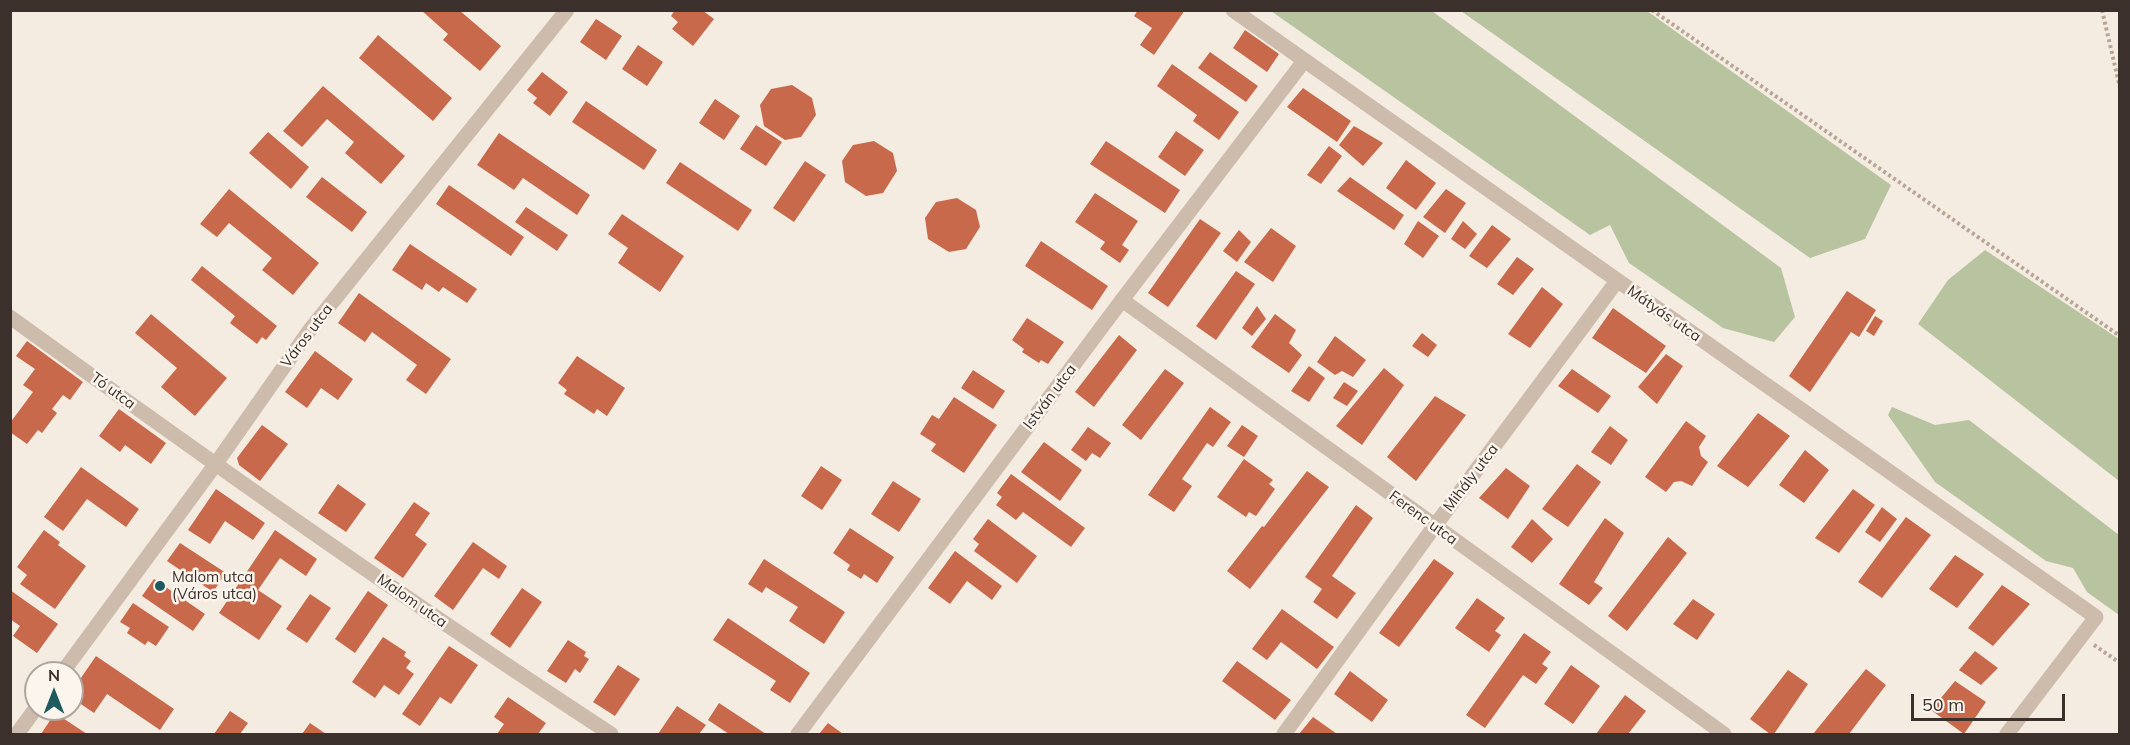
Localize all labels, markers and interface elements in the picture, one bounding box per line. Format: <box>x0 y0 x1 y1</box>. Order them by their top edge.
street label: Mátyás utca <box>1624 282 1704 346</box>
street label: Város utca <box>277 301 337 371</box>
street label: István utca <box>1020 361 1080 433</box>
street label: Tó utca <box>87 369 139 413</box>
street label: Mihály utca <box>1440 441 1502 515</box>
street label: Ferenc utca <box>1385 487 1461 549</box>
place label: Malom utca (Város utca) <box>172 568 257 603</box>
street label: Malom utca <box>374 570 450 632</box>
marker: Malom utca (Város utca) <box>153 579 167 593</box>
north arrow <box>24 661 84 721</box>
text: N <box>48 665 60 685</box>
scale bar <box>1914 682 2068 720</box>
text: 50 m <box>1922 693 1964 716</box>

